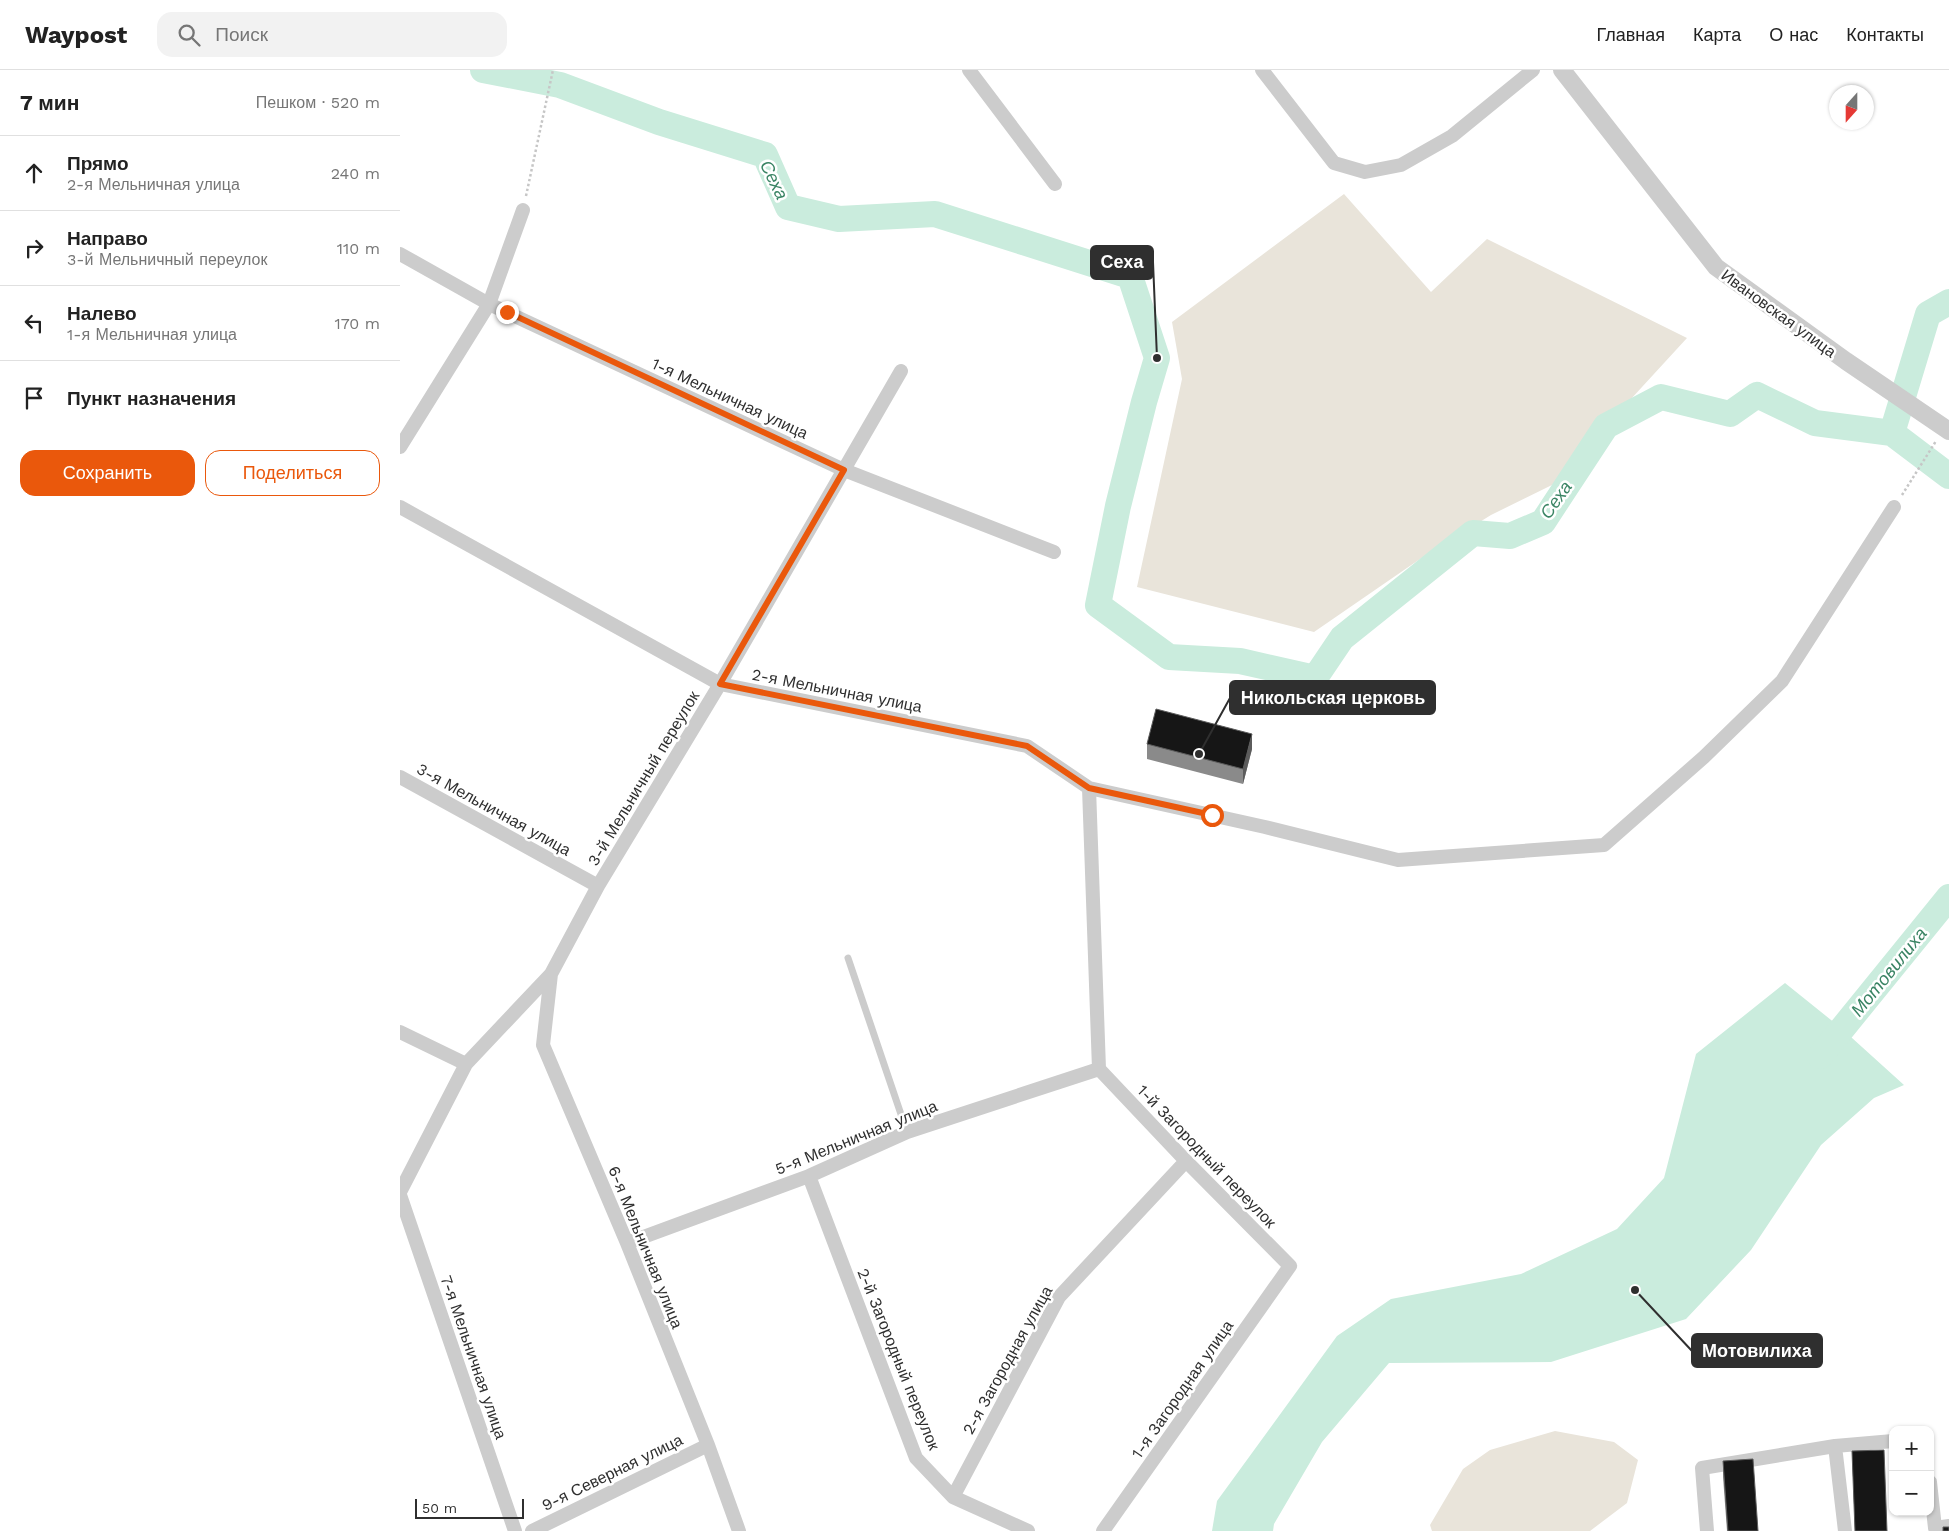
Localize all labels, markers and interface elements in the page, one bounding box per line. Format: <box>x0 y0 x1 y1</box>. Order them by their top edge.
search box <box>157 12 507 57</box>
text: Waypost <box>25 21 127 49</box>
icon: search <box>175 21 203 49</box>
text: Поиск <box>215 23 268 46</box>
text: Главная <box>1596 24 1665 45</box>
text: Карта <box>1693 24 1741 45</box>
text: О нас <box>1769 24 1818 45</box>
text: Контакты <box>1846 24 1924 45</box>
north arrow <box>1829 85 1874 130</box>
text: 7 мин <box>20 90 79 115</box>
text: Пешком · 520 m <box>256 93 380 112</box>
text: Прямо <box>67 152 129 175</box>
water label: Сеха <box>756 157 793 203</box>
icon: ahead <box>20 159 48 187</box>
text: 240 m <box>331 164 380 183</box>
text: 2-я Мельничная улица <box>67 175 240 194</box>
text: Направо <box>67 227 148 250</box>
icon: right <box>20 234 48 262</box>
text: 110 m <box>337 239 380 258</box>
callout: Сеха <box>1091 246 1153 279</box>
text: 3-й Мельничный переулок <box>67 250 268 269</box>
text: Сеха <box>1101 251 1144 272</box>
street label: Ивановская улица <box>1718 265 1840 361</box>
route end <box>496 301 519 324</box>
text: Налево <box>67 302 137 325</box>
icon: left <box>20 309 48 337</box>
text: 170 m <box>334 314 380 333</box>
text: 1-я Мельничная улица <box>67 325 237 344</box>
street label: 1-я Мельничная улица <box>649 354 811 443</box>
icon: arrive <box>20 384 48 412</box>
text: Пункт назначения <box>67 387 236 410</box>
button: Сохранить <box>20 450 195 496</box>
button: Поделиться <box>205 450 380 496</box>
water label: Сеха <box>1535 477 1576 523</box>
street label: 2-я Мельничная улица <box>750 665 924 716</box>
callout: Никольская церковь <box>1230 681 1435 714</box>
street label: 3-й Мельничный переулок <box>584 687 704 869</box>
text: Никольская церковь <box>1241 687 1425 708</box>
street label: 3-я Мельничная улица <box>413 759 574 860</box>
route start <box>1201 804 1224 827</box>
water label: Мотовилиха <box>1846 923 1931 1020</box>
street label: 1-й Загородный переулок <box>1133 1081 1281 1233</box>
street label: 5-я Мельничная улица <box>772 1096 940 1179</box>
street label: 6-я Мельничная улица <box>604 1163 687 1331</box>
street label: 2-й Загородный переулок <box>853 1266 944 1454</box>
street label: 7-я Мельничная улица <box>437 1273 511 1442</box>
street label: 2-я Загородная улица <box>959 1283 1056 1438</box>
street label: 1-я Загородная улица <box>1128 1317 1237 1462</box>
callout: Мотовилиха <box>1692 1334 1822 1367</box>
text: Мотовилиха <box>1702 1340 1813 1361</box>
map controls <box>1889 1426 1934 1516</box>
button: + <box>1889 1426 1934 1471</box>
street label: 9-я Северная улица <box>539 1430 686 1515</box>
button: − <box>1889 1471 1934 1516</box>
scale bar <box>415 1496 524 1519</box>
text: 50 m <box>422 1500 457 1516</box>

